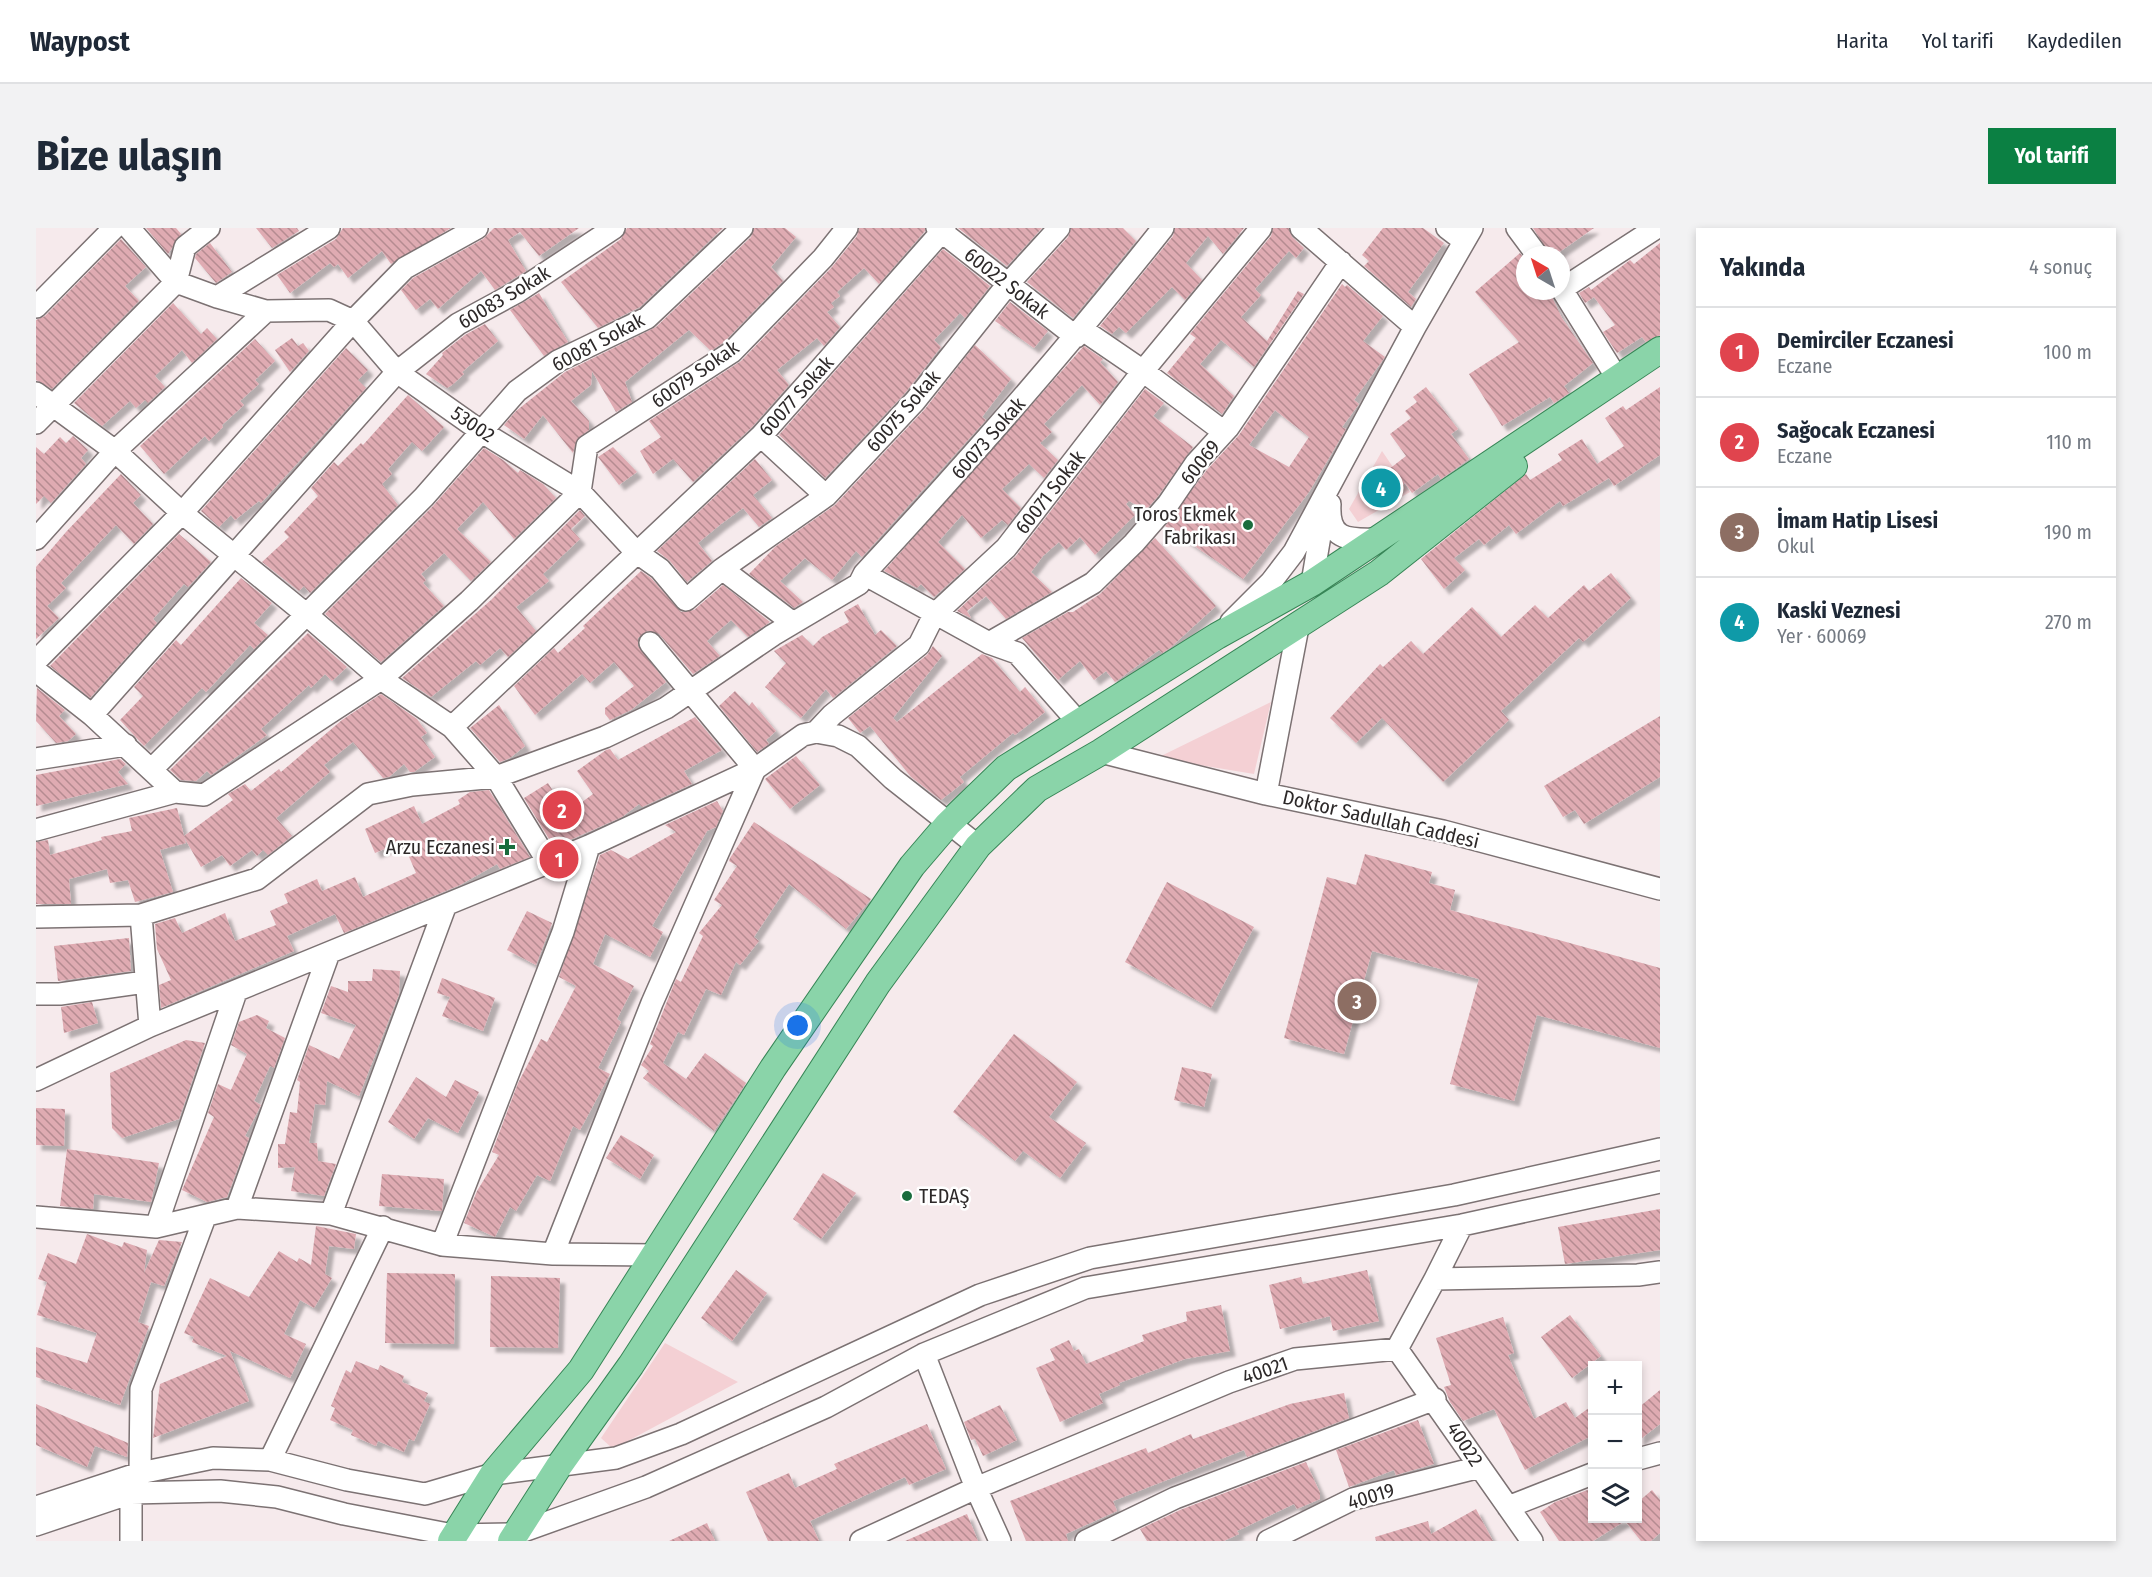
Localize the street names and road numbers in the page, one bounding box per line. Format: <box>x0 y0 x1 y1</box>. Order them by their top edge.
street label: 60022 Sokak <box>960 242 1055 324</box>
street label: 60083 Sokak <box>454 260 555 334</box>
street label: 60081 Sokak <box>548 307 649 376</box>
street label: 60079 Sokak <box>647 335 744 413</box>
street label: 60077 Sokak <box>754 350 839 441</box>
street label: 60075 Sokak <box>861 365 946 457</box>
street label: 60073 Sokak <box>946 392 1031 484</box>
street label: 53002 <box>447 401 500 447</box>
street label: 60069 <box>1175 435 1225 489</box>
street label: 60071 Sokak <box>1010 445 1090 539</box>
street label: Doktor Sadullah Caddesi <box>1280 785 1482 853</box>
street label: 40021 <box>1239 1351 1291 1389</box>
street label: 40022 <box>1442 1417 1488 1471</box>
street label: 40019 <box>1345 1478 1397 1514</box>

